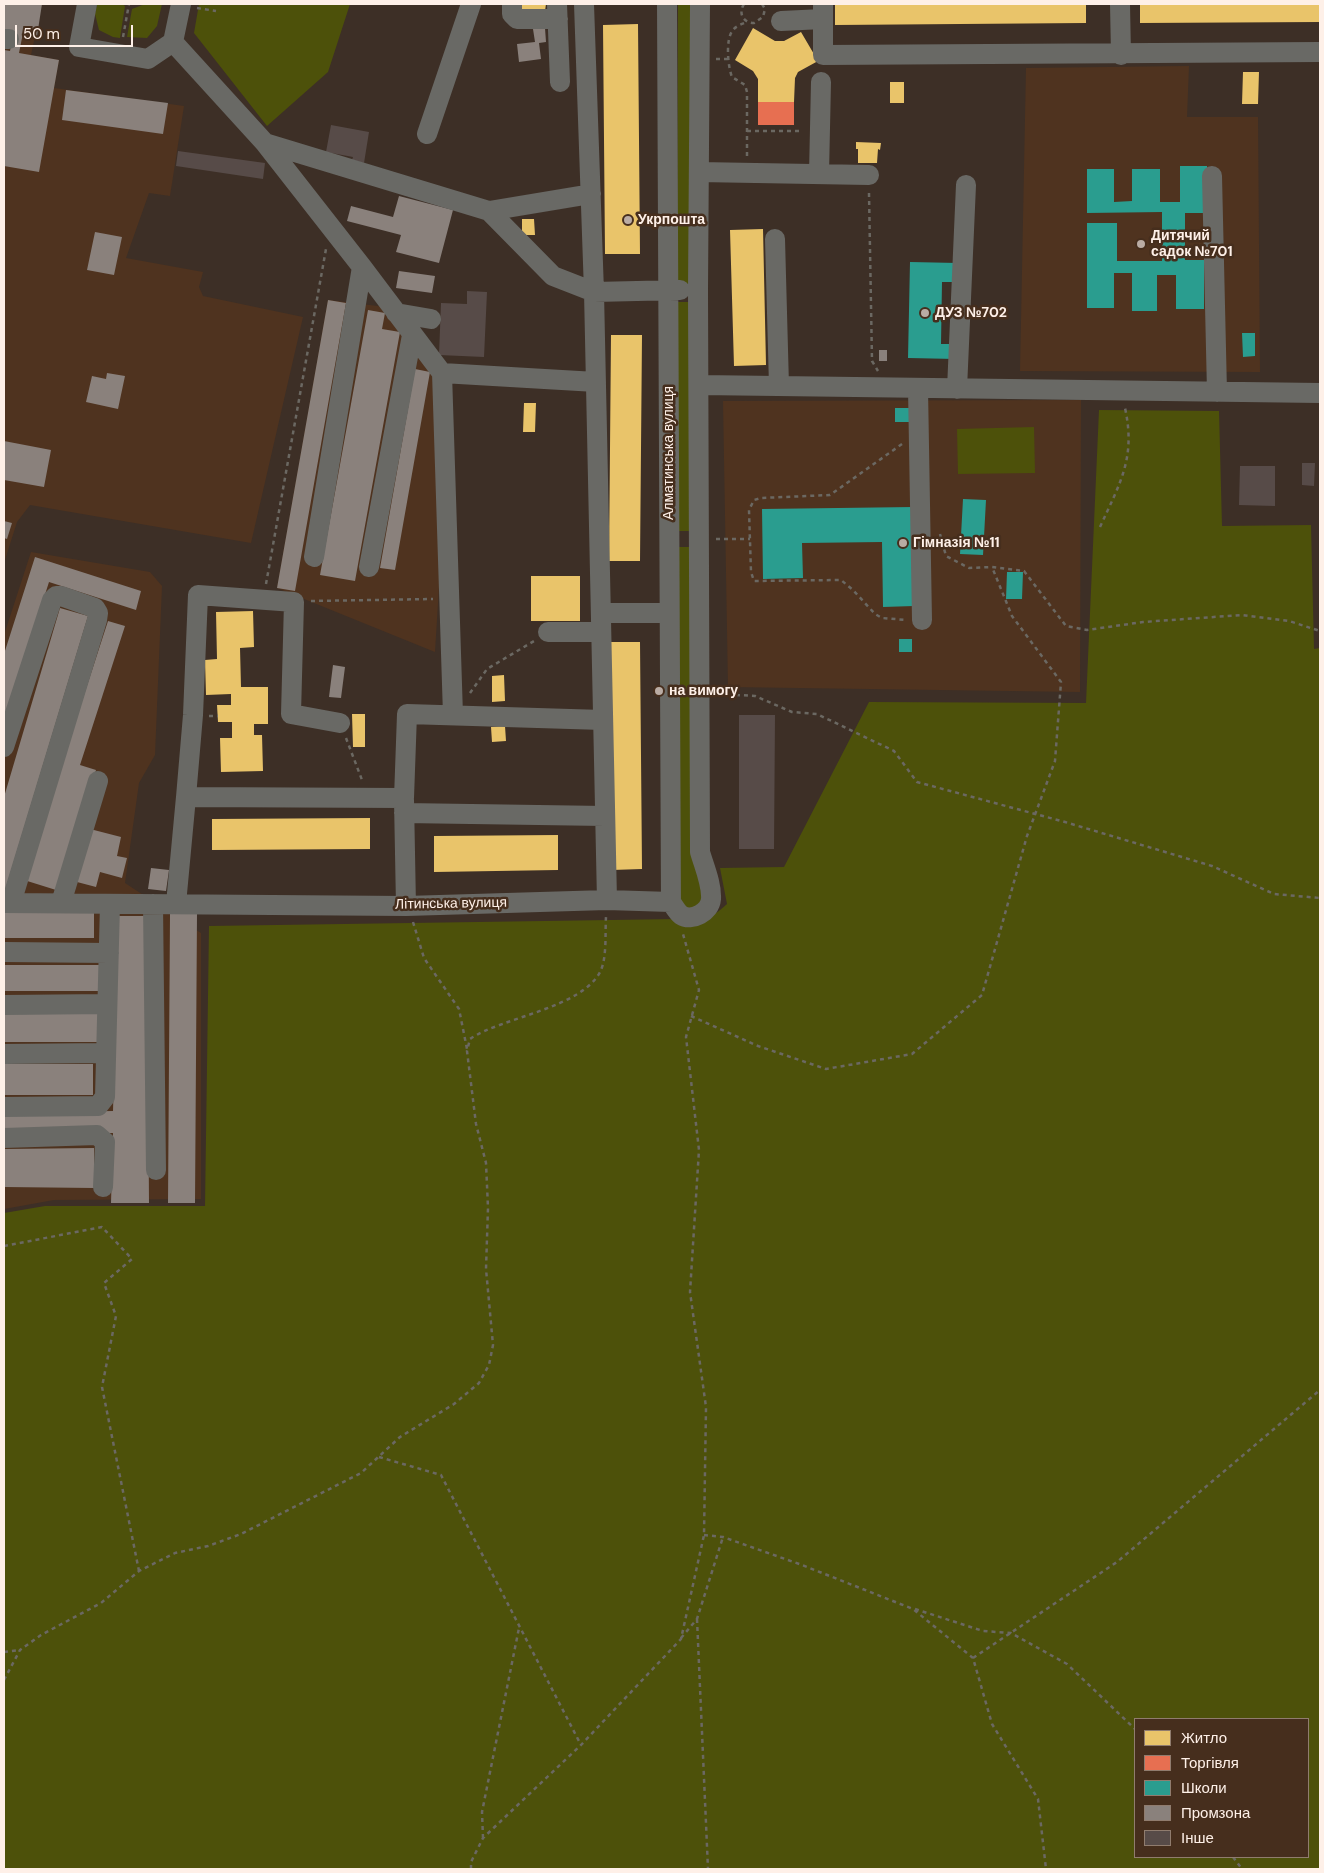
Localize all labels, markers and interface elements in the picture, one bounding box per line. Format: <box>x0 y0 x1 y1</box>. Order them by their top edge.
scale bar <box>18 15 135 47</box>
text: 50 m <box>23 24 60 44</box>
place label: Укрпошта <box>638 212 705 228</box>
marker: Укрпошта <box>622 214 634 226</box>
place label: Дитячий садок №701 <box>1151 228 1232 260</box>
marker: Дитячий садок №701 <box>1135 238 1147 250</box>
place label: ДУЗ №702 <box>935 305 1007 321</box>
marker: ДУЗ №702 <box>919 307 931 319</box>
street label: Алматинська вулиця <box>661 386 677 520</box>
place label: Гімназія №11 <box>913 535 1000 551</box>
marker: Гімназія №11 <box>897 537 909 549</box>
place label: на вимогу <box>669 683 738 699</box>
marker: на вимогу <box>653 685 665 697</box>
street label: Літинська вулиця <box>395 895 507 913</box>
legend <box>1134 1718 1309 1858</box>
text: Житло <box>1181 1728 1227 1748</box>
text: Торгівля <box>1181 1753 1239 1773</box>
text: Школи <box>1181 1778 1227 1798</box>
text: Промзона <box>1181 1803 1250 1823</box>
text: Інше <box>1181 1828 1214 1848</box>

